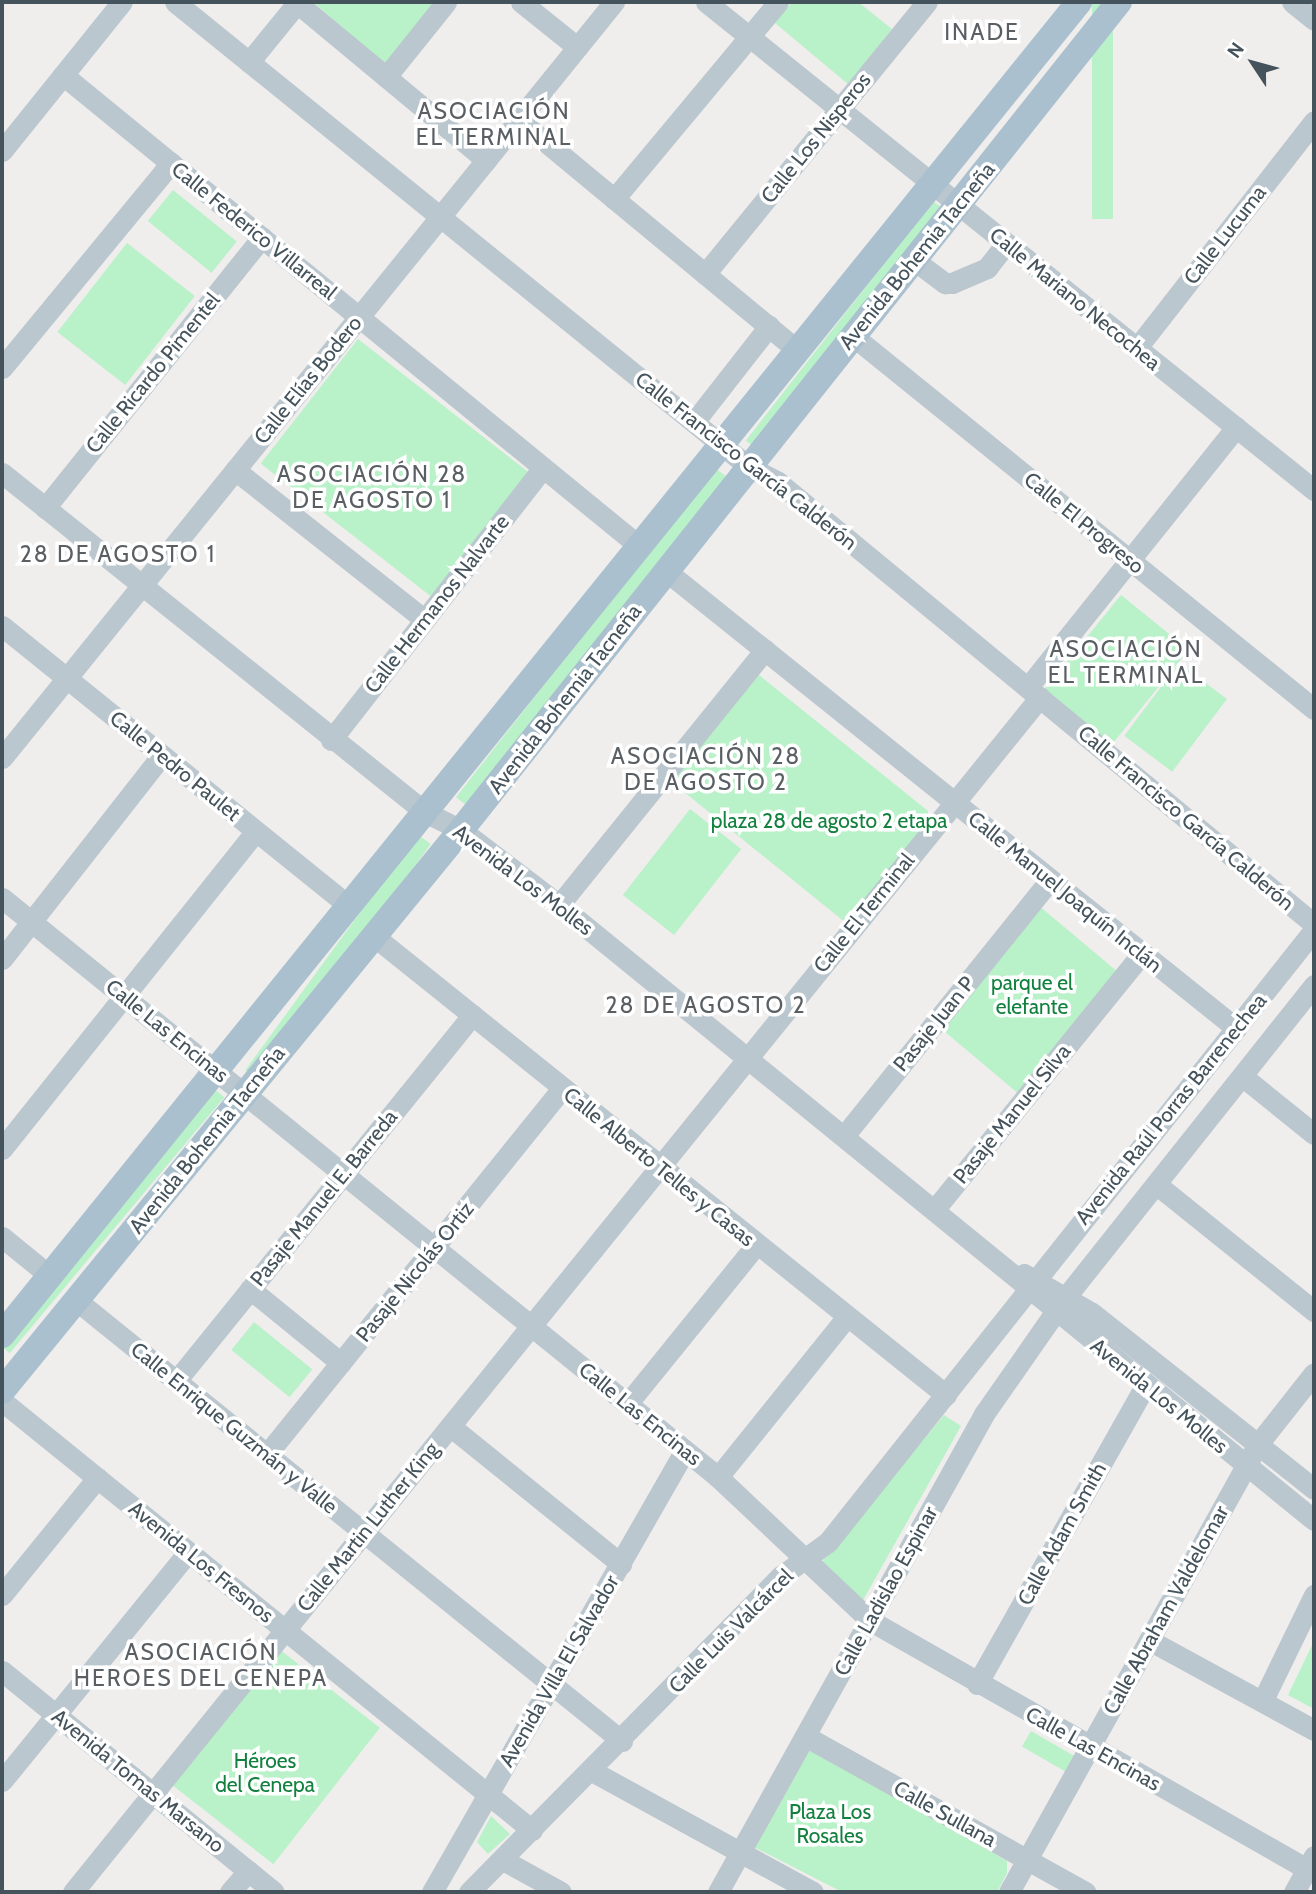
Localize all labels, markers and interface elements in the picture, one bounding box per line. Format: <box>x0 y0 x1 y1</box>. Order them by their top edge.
district label: INADE <box>945 18 1019 46</box>
north arrow <box>1218 28 1288 98</box>
text: N <box>1222 38 1249 63</box>
street label: Calle Los Nisperos <box>756 68 876 208</box>
district label: ASOCIACIÓN EL TERMINAL <box>417 97 571 151</box>
street label: Calle Federico Villarreal <box>166 157 342 305</box>
street label: Avenida Bohemia Tacneña <box>834 157 1000 355</box>
street label: Calle Lucuma <box>1179 180 1271 290</box>
street label: Calle Mariano Necochea <box>985 222 1165 376</box>
street label: Calle Ricardo Pimentel <box>81 288 225 458</box>
street label: Calle Elías Bodero <box>249 311 367 449</box>
street label: Calle Francisco García Calderón <box>630 367 862 555</box>
district label: ASOCIACIÓN 28 DE AGOSTO 1 <box>278 460 466 514</box>
street label: Calle El Progreso <box>1019 467 1149 579</box>
street label: Calle Hermanos Nalvarte <box>359 510 515 698</box>
district label: 28 DE AGOSTO 1 <box>22 540 214 568</box>
street label: Avenida Bohemia Tacneña <box>483 599 647 799</box>
district label: ASOCIACIÓN EL TERMINAL <box>1049 635 1203 689</box>
street label: Calle Pedro Paulet <box>105 706 245 826</box>
street label: Calle Francisco García Calderón <box>1073 720 1299 916</box>
district label: ASOCIACIÓN 28 DE AGOSTO 2 <box>612 742 800 796</box>
street label: Calle Manuel Joaquín Inclán <box>963 806 1167 978</box>
park label: plaza 28 de agosto 2 etapa <box>711 808 947 834</box>
street label: Avenida Los Molles <box>448 819 598 941</box>
street label: Calle El Terminal <box>808 848 920 978</box>
park label: parque el elefante <box>991 970 1073 1020</box>
street label: Pasaje Juan P <box>888 971 980 1077</box>
street label: Calle Las Encinas <box>101 974 233 1088</box>
street label: Avenida Raúl Porras Barrenechea <box>1070 989 1272 1229</box>
district label: 28 DE AGOSTO 2 <box>607 991 805 1019</box>
street label: Pasaje Manuel Silva <box>948 1039 1076 1189</box>
street label: Avenida Bohemia Tacneña <box>124 1041 290 1239</box>
street label: Calle Alberto Telles y Casas <box>558 1082 760 1252</box>
street label: Pasaje Manuel E. Barreda <box>245 1105 403 1291</box>
street label: Pasaje Nicolás Ortiz <box>351 1197 479 1347</box>
street label: Avenida Los Molles <box>1086 1333 1232 1459</box>
street label: Calle Enrique Guzmán y Valle <box>126 1337 342 1519</box>
street label: Calle Las Encinas <box>574 1357 706 1471</box>
street label: Calle Martin Luther King <box>292 1437 444 1617</box>
street label: Calle Adam Smith <box>1012 1458 1112 1610</box>
street label: Avenida Los Fresnos <box>124 1496 278 1628</box>
street label: Calle Abraham Valdelomar <box>1098 1501 1234 1719</box>
street label: Calle Ladislao Espinar <box>829 1502 943 1680</box>
street label: Calle Luis Valcárcel <box>664 1564 798 1698</box>
street label: Avenida Villa El Salvador <box>494 1571 624 1771</box>
district label: ASOCIACIÓN HEROES DEL CENEPA <box>76 1638 326 1692</box>
street label: Calle Las Encinas <box>1021 1702 1165 1796</box>
street label: Avenida Tomas Marsano <box>47 1704 229 1858</box>
park label: Héroes del Cenepa <box>215 1748 315 1798</box>
street label: Calle Sullana <box>889 1776 1001 1852</box>
park label: Plaza Los Rosales <box>789 1799 871 1849</box>

